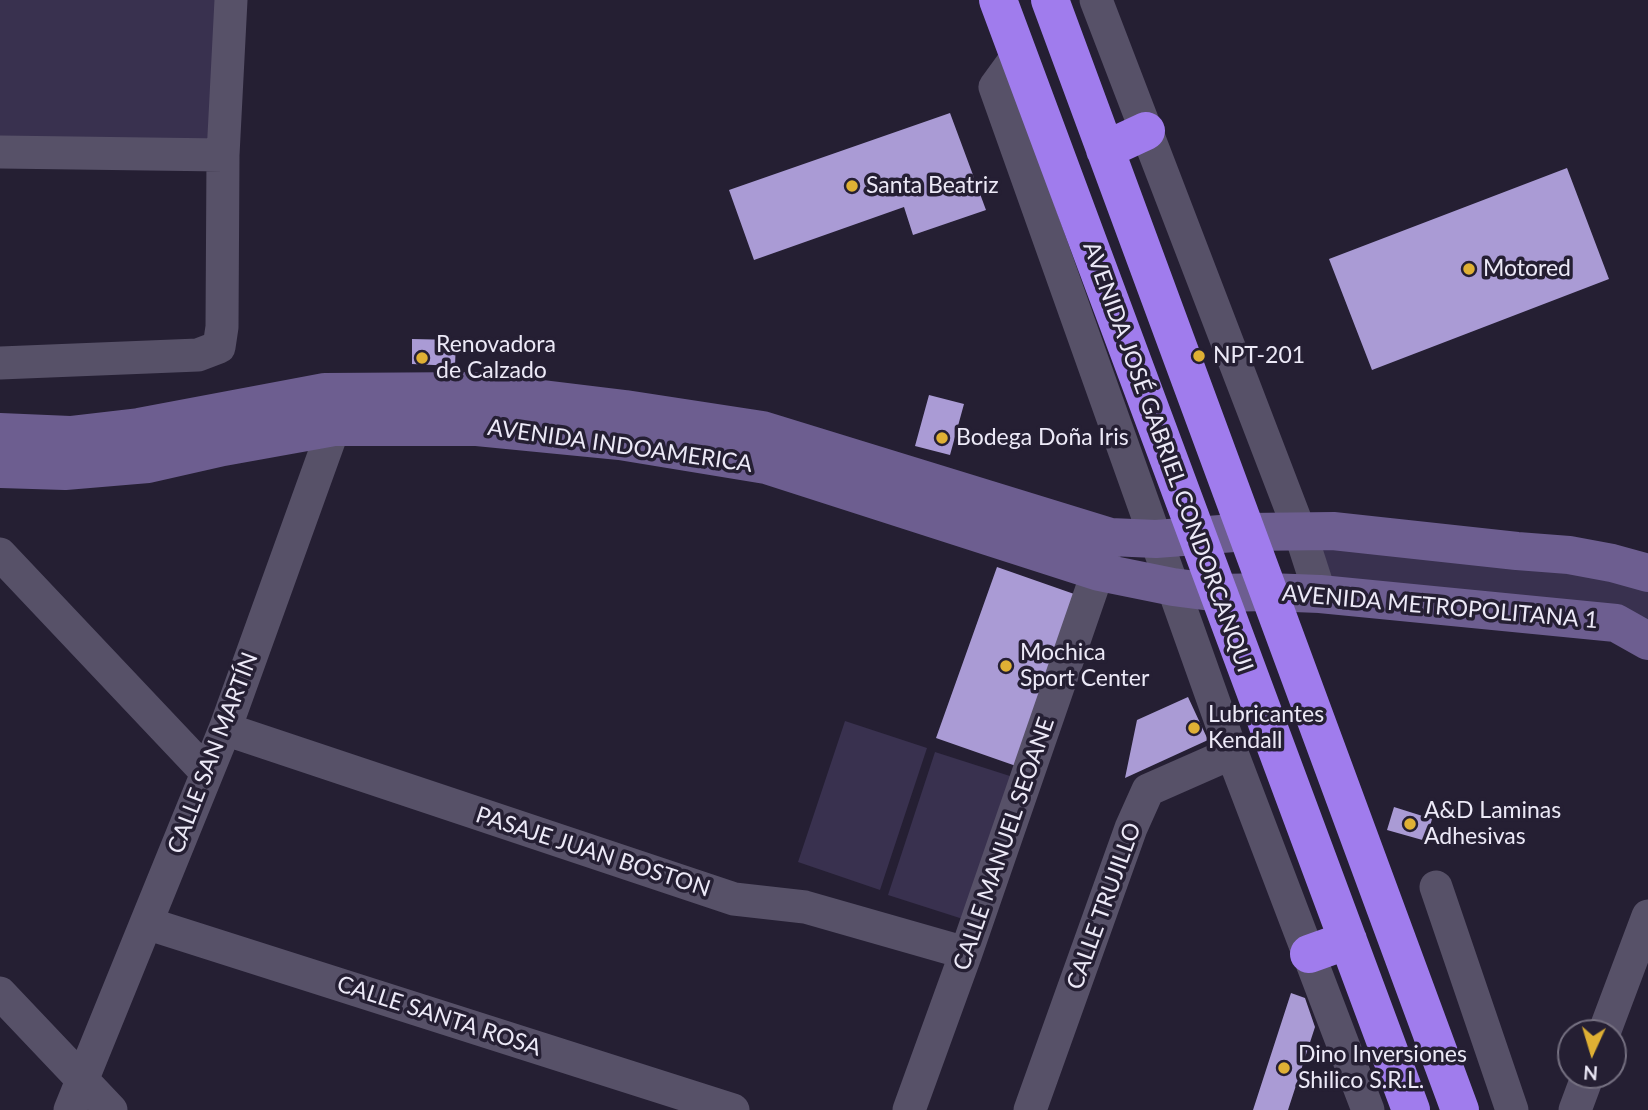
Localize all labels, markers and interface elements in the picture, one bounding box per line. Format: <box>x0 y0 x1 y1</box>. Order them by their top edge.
place label: Santa Beatriz <box>866 172 999 200</box>
marker: Santa Beatriz <box>844 178 860 194</box>
street label: AVENIDA JOSÉ GABRIEL CONDORCANQUI <box>1077 238 1259 676</box>
place label: Motored <box>1483 255 1571 283</box>
marker: Motored <box>1461 261 1477 277</box>
place label: Renovadora de Calzado <box>436 331 556 385</box>
place label: NPT-201 <box>1213 342 1305 370</box>
marker: NPT-201 <box>1191 348 1207 364</box>
marker: Renovadora de Calzado <box>414 350 430 366</box>
street label: AVENIDA INDOAMERICA <box>486 414 754 478</box>
place label: Bodega Doña Iris <box>956 424 1129 452</box>
marker: Bodega Doña Iris <box>934 430 950 446</box>
street label: AVENIDA METROPOLITANA 1 <box>1281 579 1599 635</box>
place label: Mochica Sport Center <box>1020 639 1149 693</box>
street label: CALLE SAN MARTÍN <box>162 648 264 858</box>
marker: Mochica Sport Center <box>998 658 1014 674</box>
place label: Lubricantes Kendall <box>1208 701 1324 755</box>
street label: CALLE MANUEL SEOANE <box>948 714 1060 974</box>
marker: Lubricantes Kendall <box>1186 720 1202 736</box>
place label: A&D Laminas Adhesivas <box>1424 797 1561 851</box>
street label: PASAJE JUAN BOSTON <box>472 801 714 903</box>
marker: A&D Laminas Adhesivas <box>1402 816 1418 832</box>
street label: CALLE TRUJILLO <box>1061 819 1147 993</box>
street label: CALLE SANTA ROSA <box>334 970 544 1062</box>
north arrow <box>1557 1019 1627 1089</box>
place label: Dino Inversiones Shilico S.R.L. <box>1298 1041 1467 1095</box>
marker: Dino Inversiones Shilico S.R.L. <box>1276 1060 1292 1076</box>
text: N <box>1583 1061 1599 1085</box>

